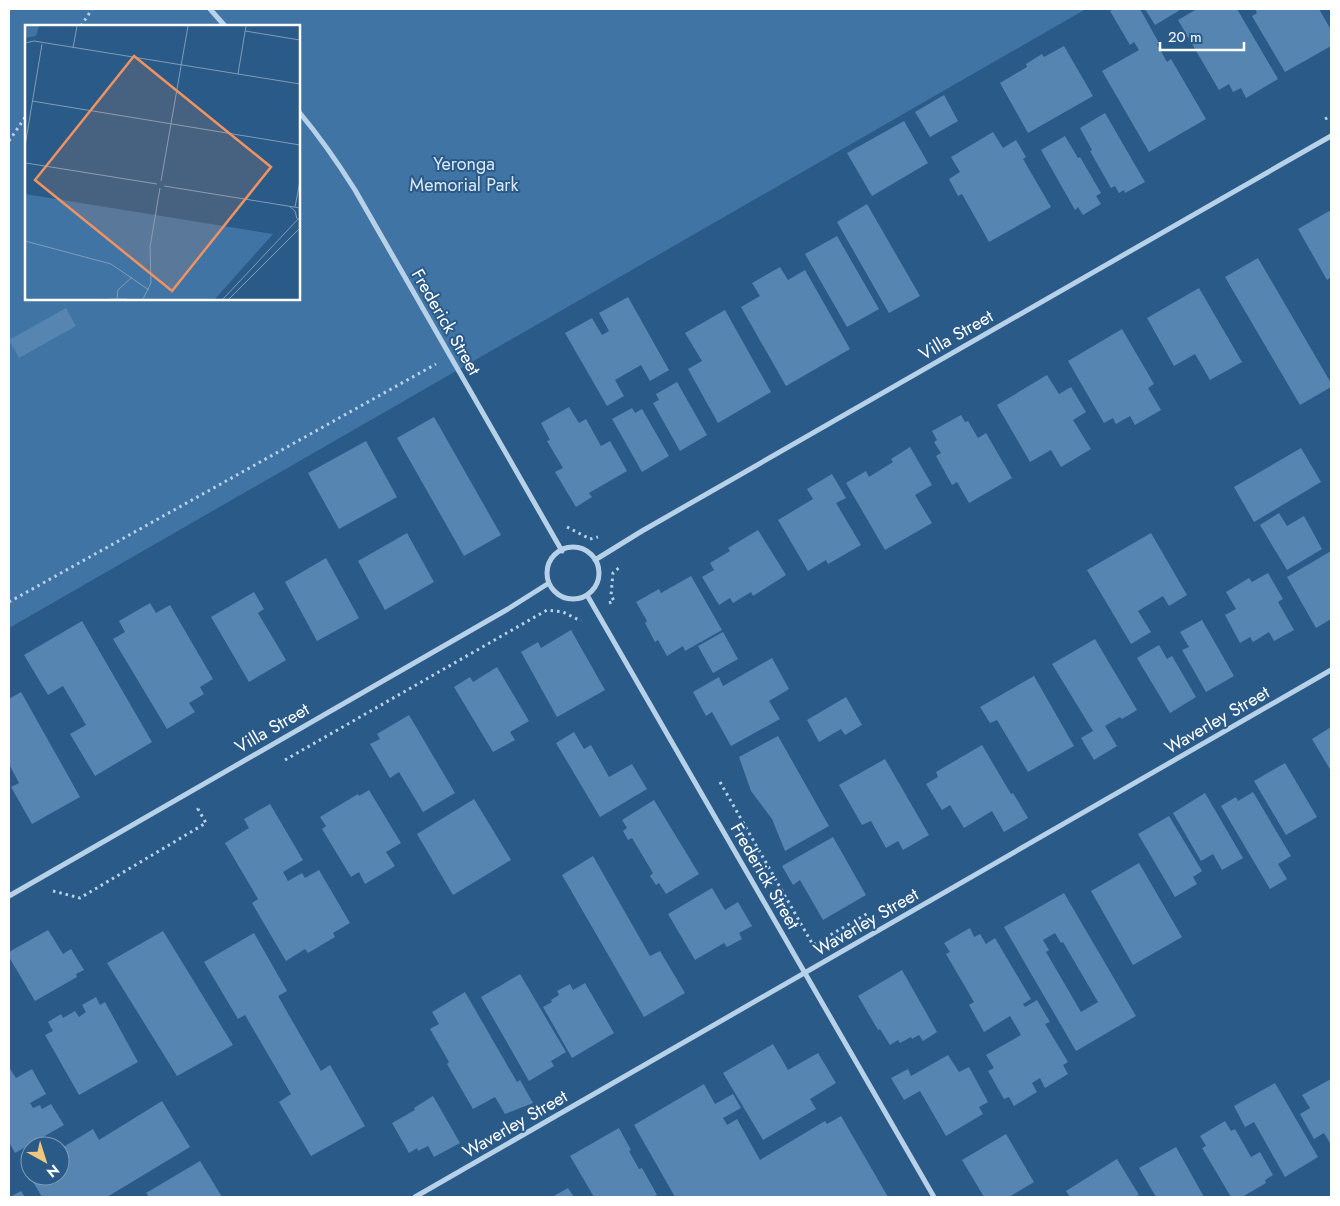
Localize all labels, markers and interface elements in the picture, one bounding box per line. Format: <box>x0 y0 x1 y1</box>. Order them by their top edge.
scale bar <box>1160 20 1244 52</box>
inset map <box>25 25 300 300</box>
text: 20 m <box>1168 26 1202 48</box>
park label: Yeronga Memorial Park <box>410 151 518 198</box>
street label: Frederick Street <box>405 264 487 381</box>
street label: Villa Street <box>914 303 999 367</box>
street label: Waverley Street <box>1160 679 1275 761</box>
street label: Villa Street <box>230 696 315 760</box>
street label: Frederick Street <box>724 818 806 935</box>
street label: Waverley Street <box>809 881 924 963</box>
street label: Waverley Street <box>458 1083 573 1165</box>
north arrow <box>20 1136 70 1186</box>
text: N <box>43 1160 64 1182</box>

